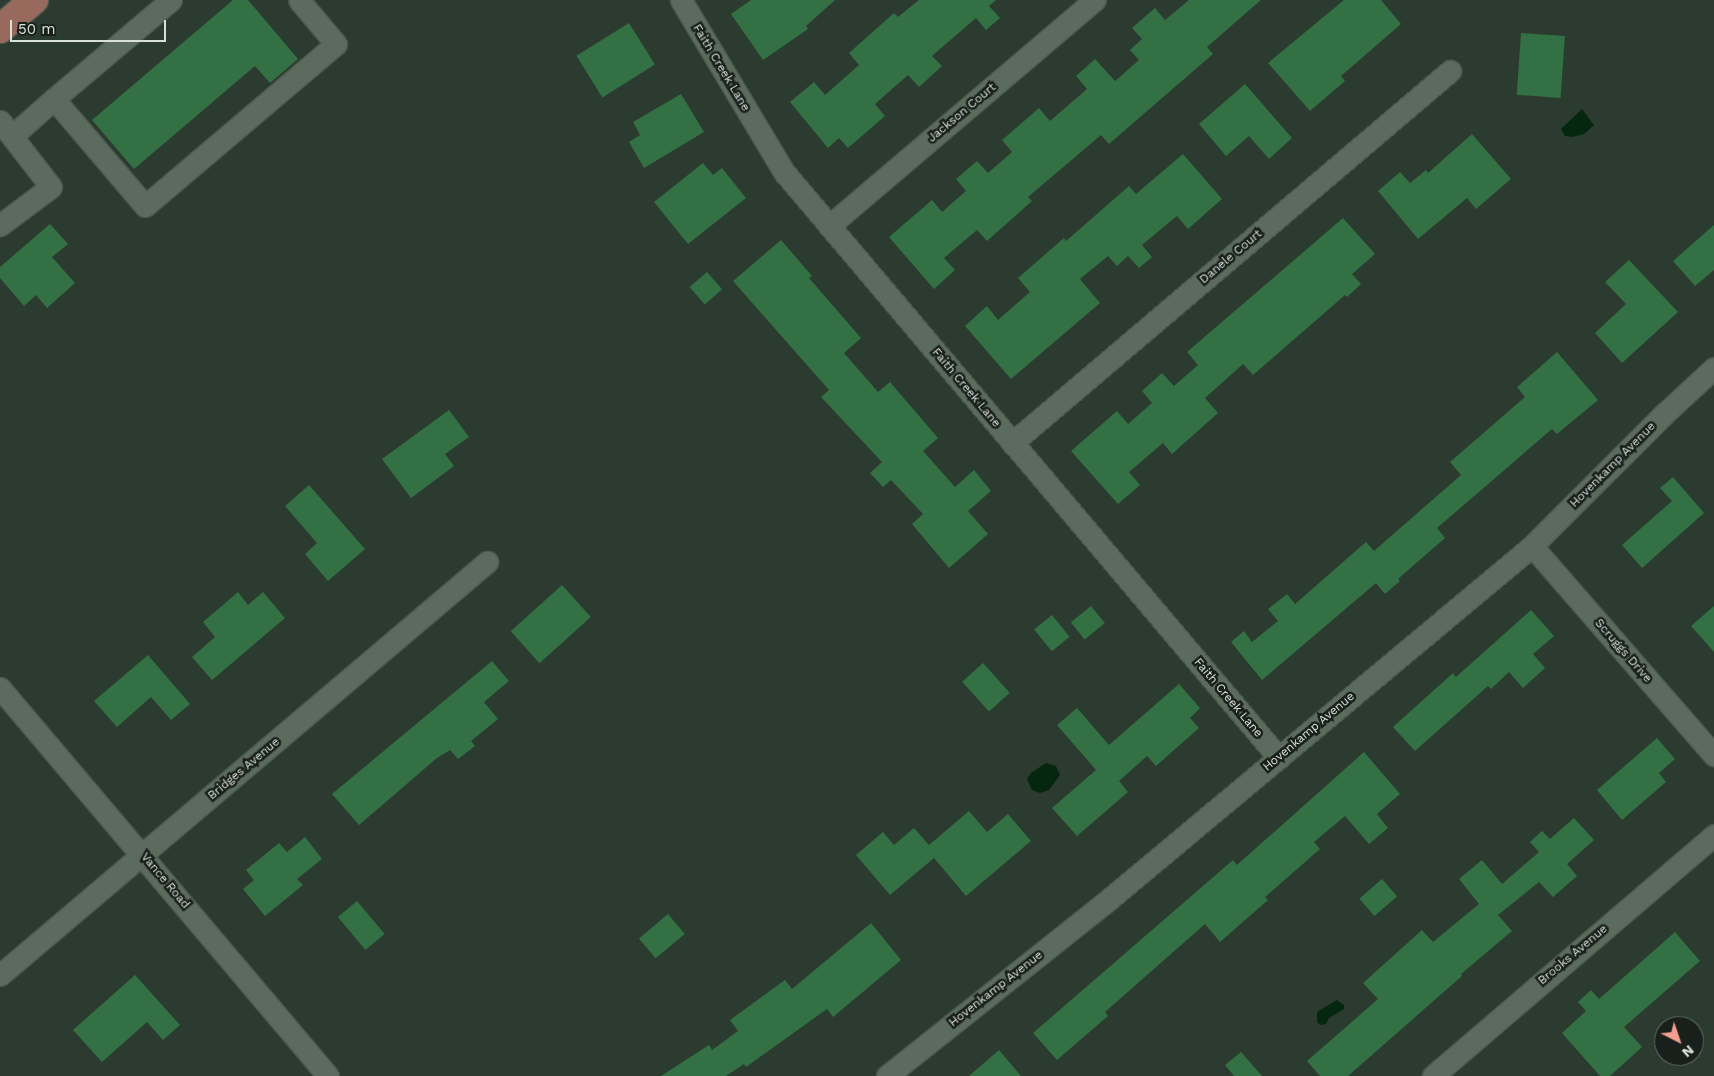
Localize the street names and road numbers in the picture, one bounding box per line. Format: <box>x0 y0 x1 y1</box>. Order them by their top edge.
street label: Faith Creek Lane <box>689 22 753 114</box>
street label: Jackson Court <box>925 80 999 146</box>
street label: Danele Court <box>1197 227 1265 287</box>
street label: Faith Creek Lane <box>929 345 1003 431</box>
street label: Hovenkamp Avenue <box>1567 419 1659 511</box>
street label: Scruggs Drive <box>1591 616 1655 686</box>
street label: Faith Creek Lane <box>1191 655 1265 741</box>
street label: Hovenkamp Avenue <box>1260 689 1358 775</box>
street label: Bridges Avenue <box>205 735 283 803</box>
street label: Vance Road <box>138 850 192 912</box>
street label: Brooks Avenue <box>1535 922 1611 988</box>
street label: Hovenkamp Avenue <box>946 948 1046 1030</box>

